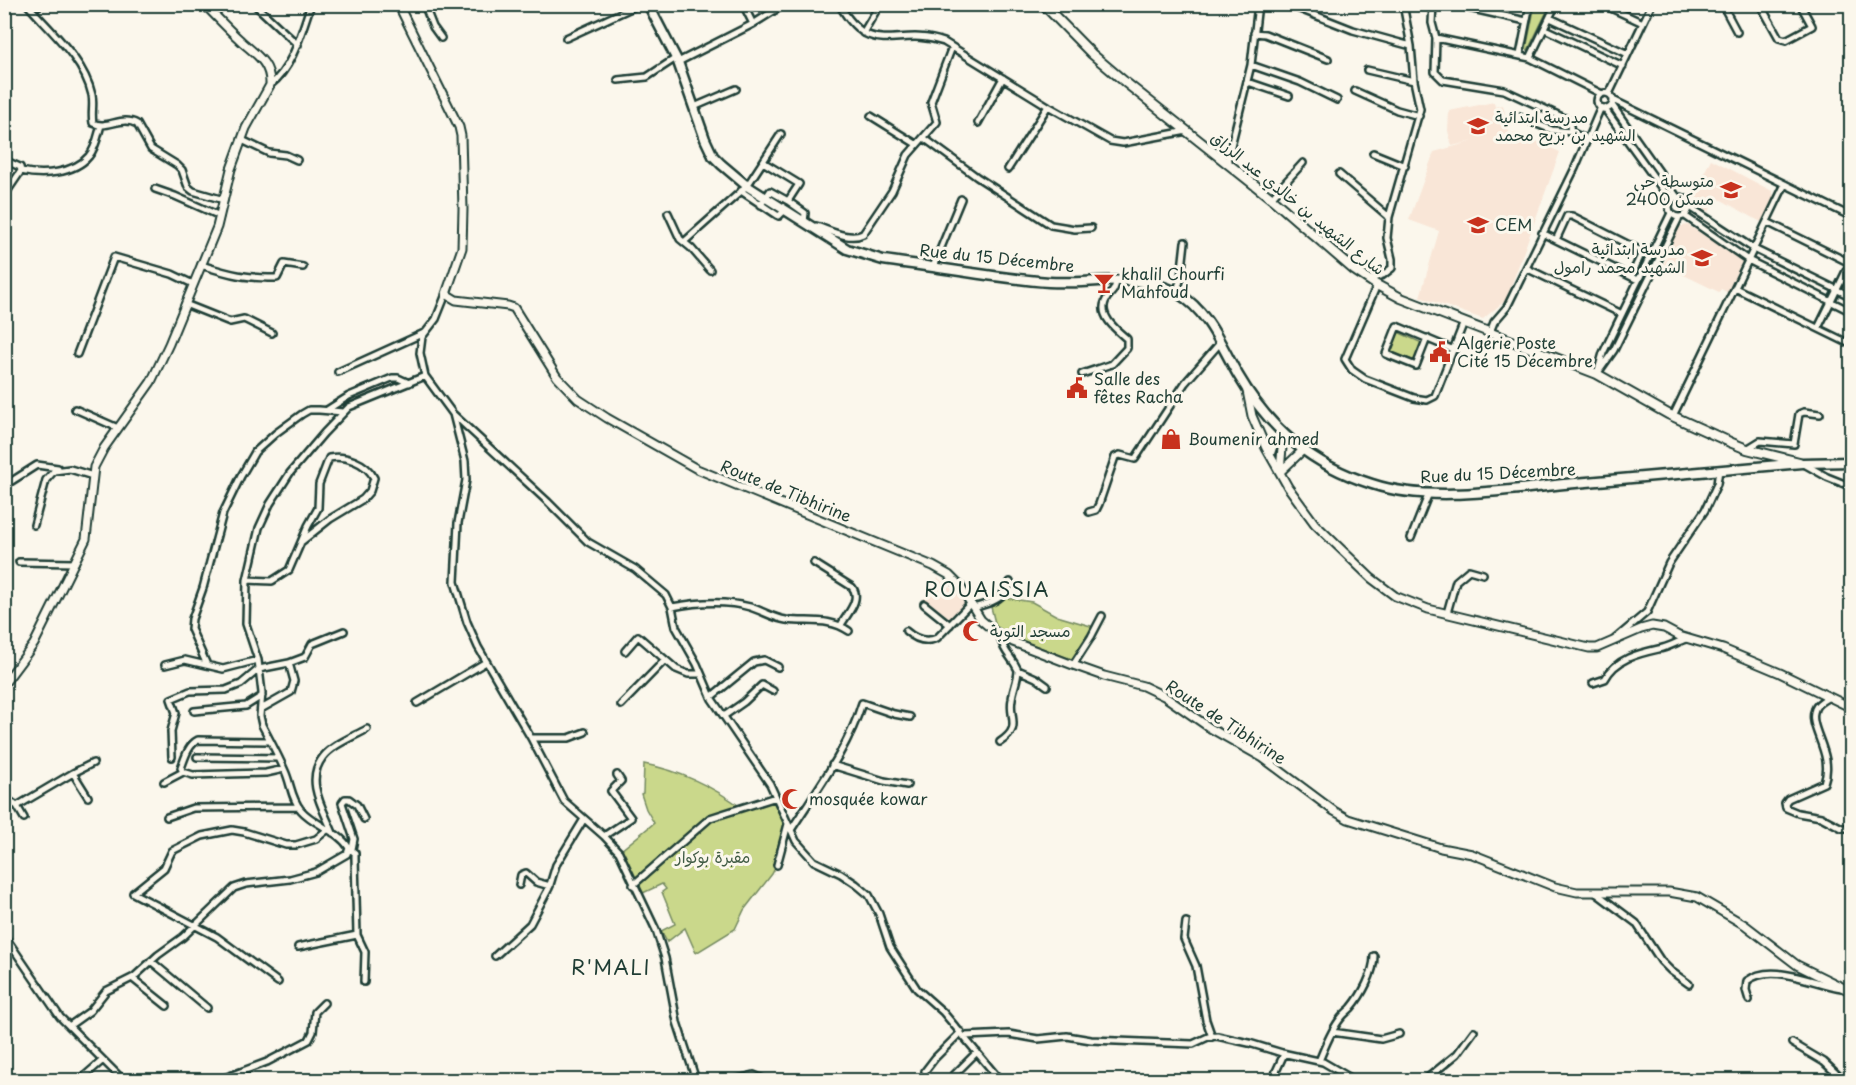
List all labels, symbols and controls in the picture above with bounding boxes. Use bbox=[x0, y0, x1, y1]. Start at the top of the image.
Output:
place label: مدرسة ابتدائية الشهيد بن بريح محمد bbox=[1495, 104, 1636, 146]
school or university icon: مدرسة ابتدائية الشهيد بن بريح محمد bbox=[1466, 114, 1490, 138]
street label: شارع الشهيد بن خالدي عبد الرزاق bbox=[1206, 124, 1391, 281]
place label: متوسطة حي 2400 مسكن bbox=[1626, 168, 1714, 210]
school or university icon: متوسطة حي 2400 مسكن bbox=[1719, 178, 1743, 202]
place label: CEM bbox=[1495, 212, 1532, 236]
school or university icon: CEM bbox=[1466, 213, 1490, 237]
place label: مدرسة ابتدائية الشهيد محمد رامول bbox=[1554, 236, 1685, 278]
street label: Rue du 15 Décembre bbox=[918, 237, 1076, 277]
school or university icon: مدرسة ابتدائية الشهيد محمد رامول bbox=[1690, 246, 1714, 270]
place label: khalil Chourfi Mahfoud bbox=[1121, 261, 1225, 303]
bar icon: khalil Chourfi Mahfoud bbox=[1092, 271, 1116, 295]
place label: Algérie Poste Cité 15 Décembre bbox=[1457, 330, 1593, 372]
public building icon: Algérie Poste Cité 15 Décembre bbox=[1428, 340, 1452, 364]
place label: Salle des fêtes Racha bbox=[1094, 366, 1183, 408]
public building icon: Salle des fêtes Racha bbox=[1065, 376, 1089, 400]
place label: Boumenir ahmed bbox=[1188, 426, 1319, 450]
shop icon: Boumenir ahmed bbox=[1159, 427, 1183, 451]
street label: Route de Tibhirine bbox=[717, 453, 856, 527]
street label: Rue du 15 Décembre bbox=[1420, 456, 1577, 488]
district label: ROUAISSIA bbox=[924, 574, 1050, 604]
place label: مسجد التوبة bbox=[990, 618, 1071, 642]
mosque icon: مسجد التوبة bbox=[961, 619, 985, 643]
street label: Route de Tibhirine bbox=[1161, 673, 1292, 769]
place label: mosquée kowar bbox=[809, 786, 928, 810]
mosque icon: mosquée kowar bbox=[780, 787, 804, 811]
park label: مقبرة بوكوار bbox=[674, 844, 750, 868]
district label: R'MALI bbox=[571, 952, 651, 982]

